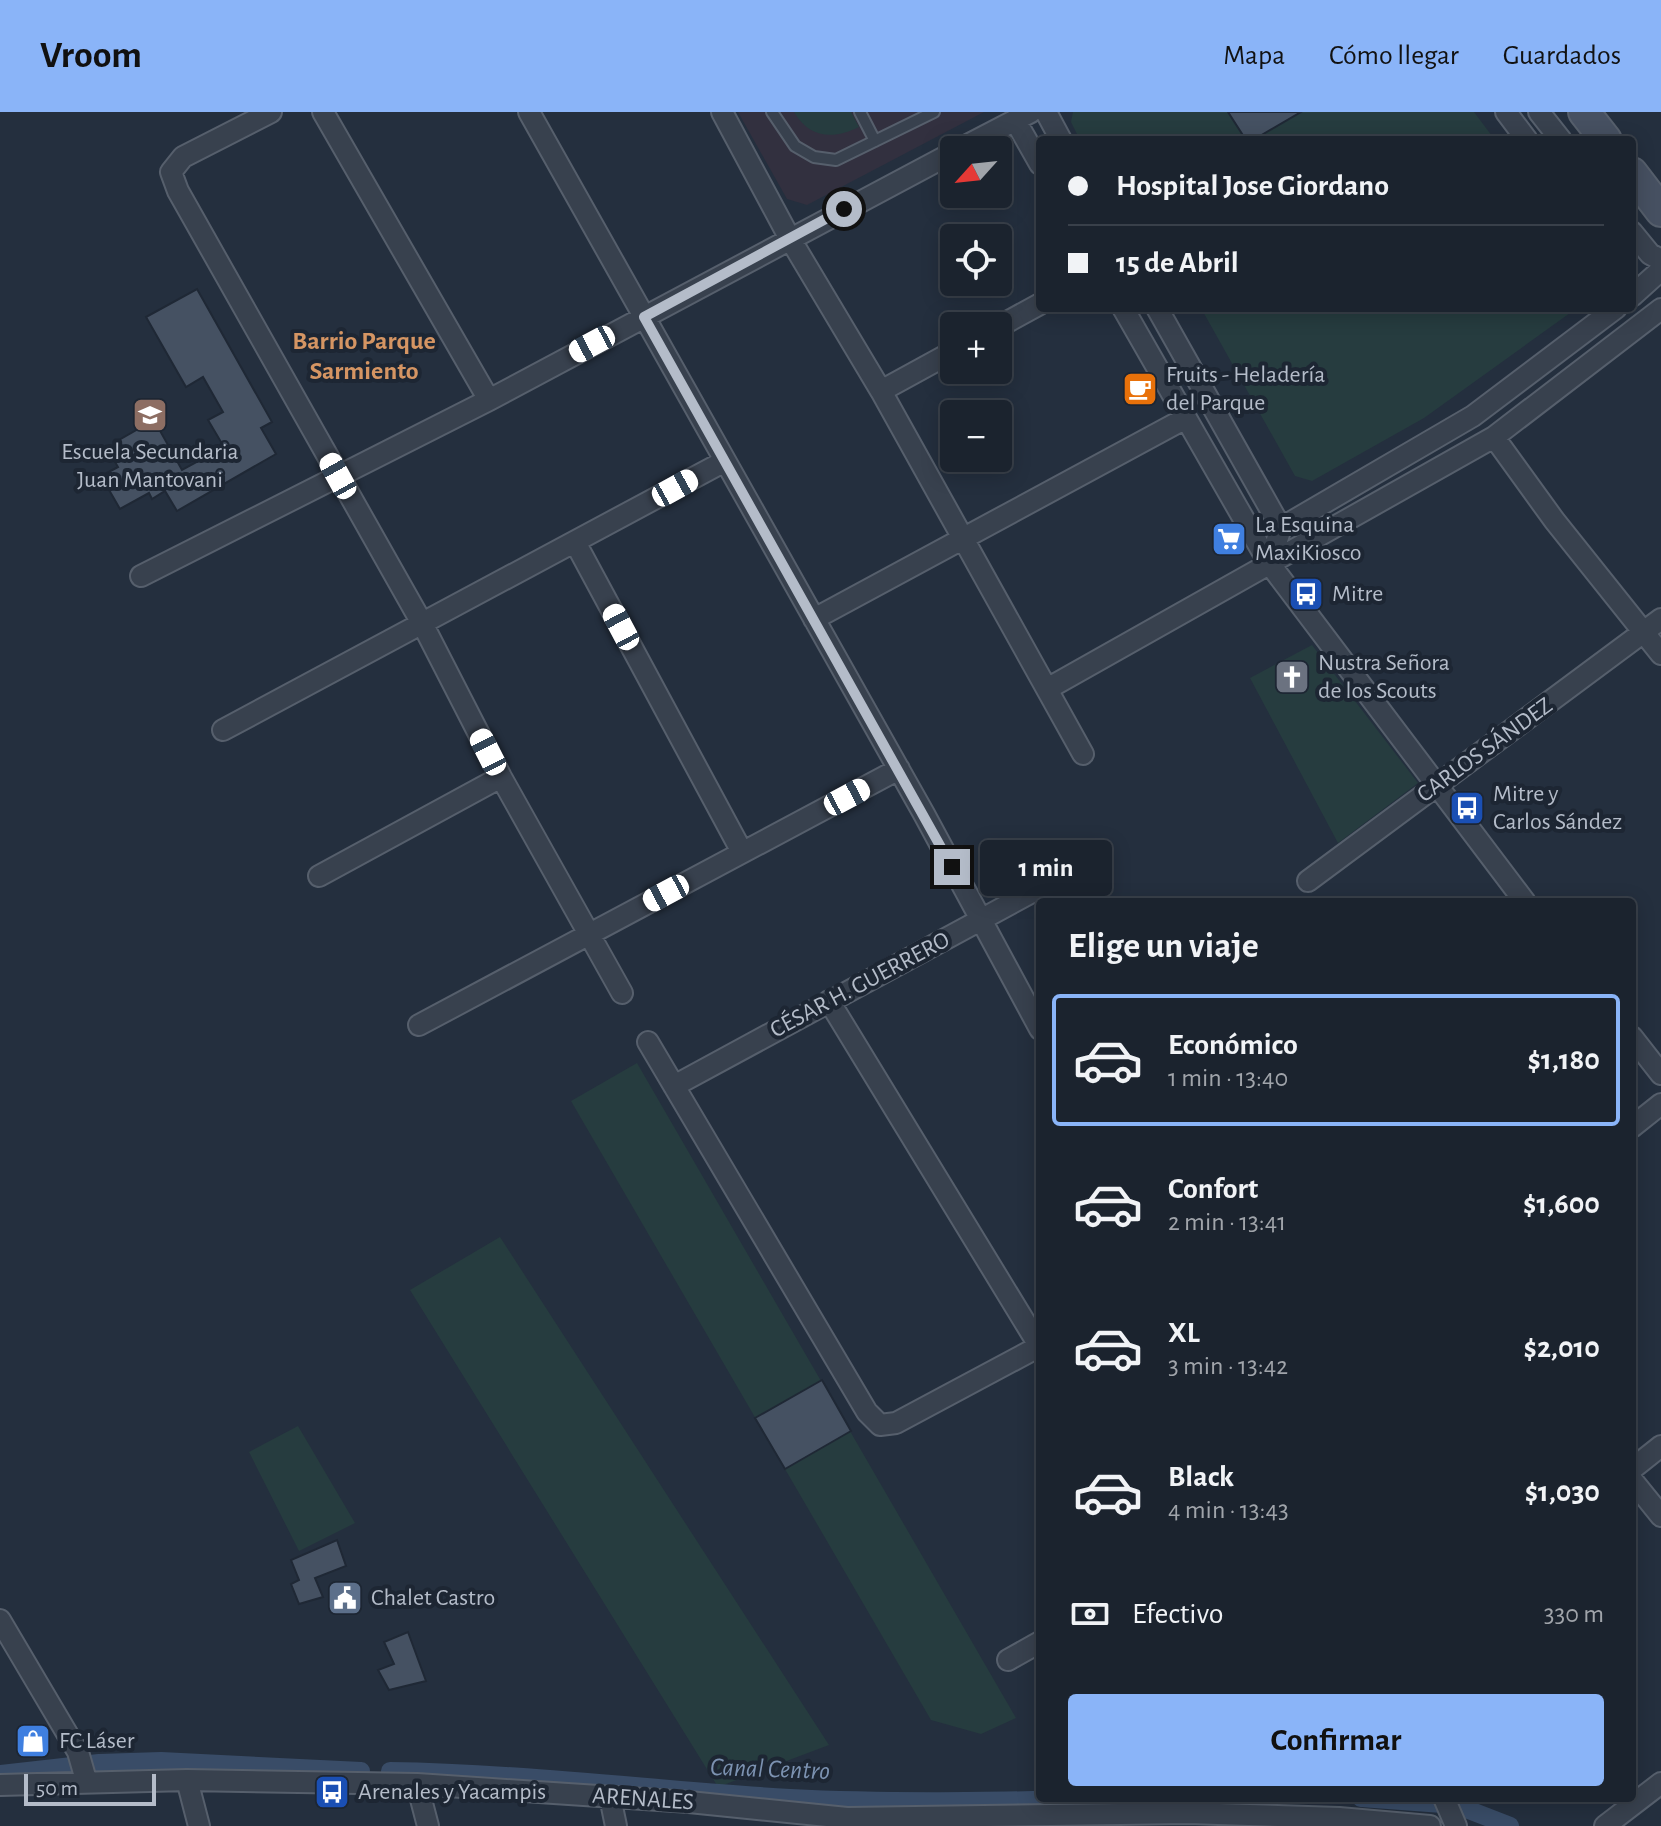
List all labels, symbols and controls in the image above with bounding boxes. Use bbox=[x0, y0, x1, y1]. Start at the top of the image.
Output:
text: Vroom bbox=[40, 37, 142, 75]
text: Mapa bbox=[1223, 42, 1285, 70]
text: Cómo llegar bbox=[1329, 42, 1459, 70]
text: Guardados bbox=[1503, 42, 1621, 70]
north arrow bbox=[940, 136, 1012, 208]
map controls bbox=[940, 136, 1012, 472]
text: Hospital Jose Giordano bbox=[1116, 171, 1389, 201]
route start bbox=[826, 191, 862, 227]
button: locate bbox=[940, 224, 1012, 296]
text: 15 de Abril bbox=[1116, 248, 1239, 278]
button: + bbox=[940, 312, 1012, 384]
car bbox=[565, 322, 619, 366]
district label: Barrio Parque Sarmiento bbox=[292, 328, 436, 384]
place label: Fruits - Heladería del Parque bbox=[1166, 363, 1325, 415]
cafe icon: Fruits - Heladería del Parque bbox=[1121, 370, 1159, 408]
school or university icon: Escuela Secundaria Juan Mantovani bbox=[131, 396, 169, 434]
button: − bbox=[940, 400, 1012, 472]
place label: Escuela Secundaria Juan Mantovani bbox=[61, 440, 239, 492]
car bbox=[316, 449, 360, 503]
car bbox=[648, 466, 702, 510]
place label: La Esquina MaxiKiosco bbox=[1255, 513, 1362, 565]
supermarket icon: La Esquina MaxiKiosco bbox=[1210, 520, 1248, 558]
bus stop icon: Mitre bbox=[1287, 575, 1325, 613]
place label: Mitre bbox=[1332, 582, 1383, 606]
car bbox=[599, 600, 643, 654]
place label: Nustra Señora de los Scouts bbox=[1318, 651, 1450, 703]
church icon: Nustra Señora de los Scouts bbox=[1273, 658, 1311, 696]
street label: CARLOS SÁNDEZ bbox=[1412, 691, 1557, 807]
car bbox=[466, 725, 510, 779]
car bbox=[820, 775, 874, 819]
place label: Mitre y Carlos Sández bbox=[1493, 782, 1622, 834]
bus stop icon: Mitre y Carlos Sández bbox=[1448, 789, 1486, 827]
callout: 1 min bbox=[980, 839, 1112, 895]
route end bbox=[934, 849, 970, 885]
text: 1 min bbox=[1019, 855, 1073, 881]
car bbox=[639, 871, 693, 915]
street label: CÉSAR H. GUERRERO bbox=[765, 926, 954, 1042]
text: Elige un viaje bbox=[1068, 928, 1259, 964]
icon: car bbox=[1072, 1024, 1144, 1096]
text: Económico bbox=[1168, 1030, 1298, 1060]
text: $1,180 bbox=[1528, 1045, 1600, 1075]
text: 1 min · 13:40 bbox=[1168, 1065, 1288, 1091]
icon: car bbox=[1072, 1168, 1144, 1240]
text: Confort bbox=[1168, 1174, 1258, 1204]
text: $1,600 bbox=[1523, 1189, 1600, 1219]
text: 2 min · 13:41 bbox=[1168, 1209, 1286, 1235]
icon: car bbox=[1072, 1312, 1144, 1384]
text: XL bbox=[1168, 1318, 1200, 1348]
text: $2,010 bbox=[1523, 1333, 1600, 1363]
text: 3 min · 13:42 bbox=[1168, 1353, 1288, 1379]
icon: car bbox=[1072, 1456, 1144, 1528]
text: Black bbox=[1168, 1462, 1234, 1492]
text: $1,030 bbox=[1525, 1477, 1600, 1507]
text: 4 min · 13:43 bbox=[1168, 1497, 1289, 1523]
public building icon: Chalet Castro bbox=[326, 1579, 364, 1617]
place label: Chalet Castro bbox=[371, 1586, 495, 1610]
icon: cash bbox=[1068, 1592, 1112, 1636]
text: Efectivo bbox=[1132, 1599, 1224, 1629]
text: 330 m bbox=[1544, 1601, 1604, 1627]
button: Confirmar bbox=[1068, 1694, 1604, 1786]
shop icon: FC Láser bbox=[14, 1722, 52, 1760]
place label: FC Láser bbox=[59, 1729, 135, 1753]
water label: Canal Centro bbox=[710, 1754, 830, 1784]
scale bar bbox=[24, 1770, 156, 1806]
bus stop icon: Arenales y Yacampis bbox=[313, 1773, 351, 1811]
text: 50 m bbox=[36, 1777, 78, 1799]
place label: Arenales y Yacampis bbox=[358, 1780, 546, 1804]
street label: ARENALES bbox=[591, 1783, 695, 1815]

